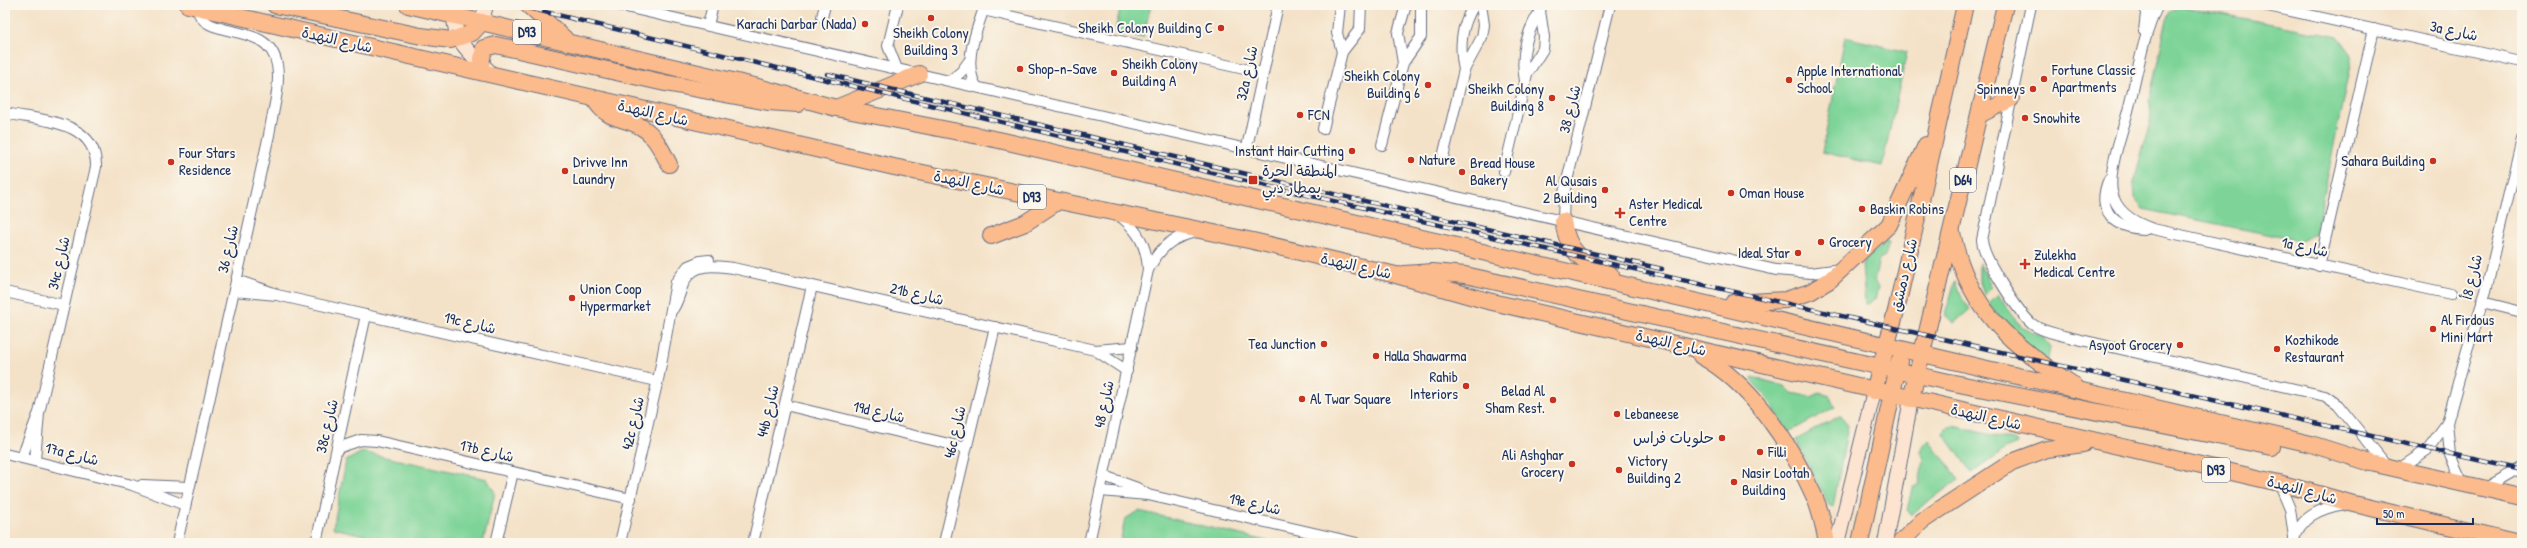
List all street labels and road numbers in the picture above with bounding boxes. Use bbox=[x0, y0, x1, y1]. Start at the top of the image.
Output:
street label: 3a شارع bbox=[2428, 15, 2480, 46]
road number: D93 bbox=[513, 20, 541, 44]
street label: شارع النهدة bbox=[300, 21, 375, 58]
street label: 32a شارع bbox=[1230, 44, 1263, 102]
street label: شارع 38 bbox=[1553, 82, 1586, 135]
street label: شارع النهدة bbox=[616, 94, 691, 131]
street label: شارع النهدة bbox=[932, 165, 1007, 200]
road number: D64 bbox=[1950, 168, 1976, 192]
road number: D93 bbox=[1018, 185, 1046, 209]
street label: شارع 36 bbox=[212, 223, 243, 275]
street label: 1a شارع bbox=[2280, 231, 2330, 262]
street label: 34c شارع bbox=[42, 234, 75, 292]
street label: شارع دمشق bbox=[1885, 236, 1922, 314]
street label: شارع النهدة bbox=[1319, 247, 1394, 284]
street label: شارع 8أ bbox=[2456, 252, 2487, 302]
street label: 21b شارع bbox=[888, 277, 946, 310]
street label: 19c شارع bbox=[442, 306, 498, 339]
street label: شارع النهدة bbox=[1634, 324, 1709, 361]
street label: شارع 48 bbox=[1088, 378, 1119, 430]
street label: 44b شارع bbox=[751, 383, 784, 439]
street label: 42c شارع bbox=[616, 394, 649, 452]
street label: 19d شارع bbox=[851, 395, 907, 428]
street label: 38c شارع bbox=[310, 397, 343, 455]
street label: شارع النهدة bbox=[1949, 398, 2024, 435]
street label: 46c شارع bbox=[938, 404, 971, 460]
street label: 17b شارع bbox=[458, 434, 516, 467]
street label: 17a شارع bbox=[43, 437, 101, 470]
road number: D93 bbox=[2202, 458, 2230, 482]
street label: شارع النهدة bbox=[2265, 470, 2340, 509]
street label: 19e شارع bbox=[1227, 487, 1283, 520]

